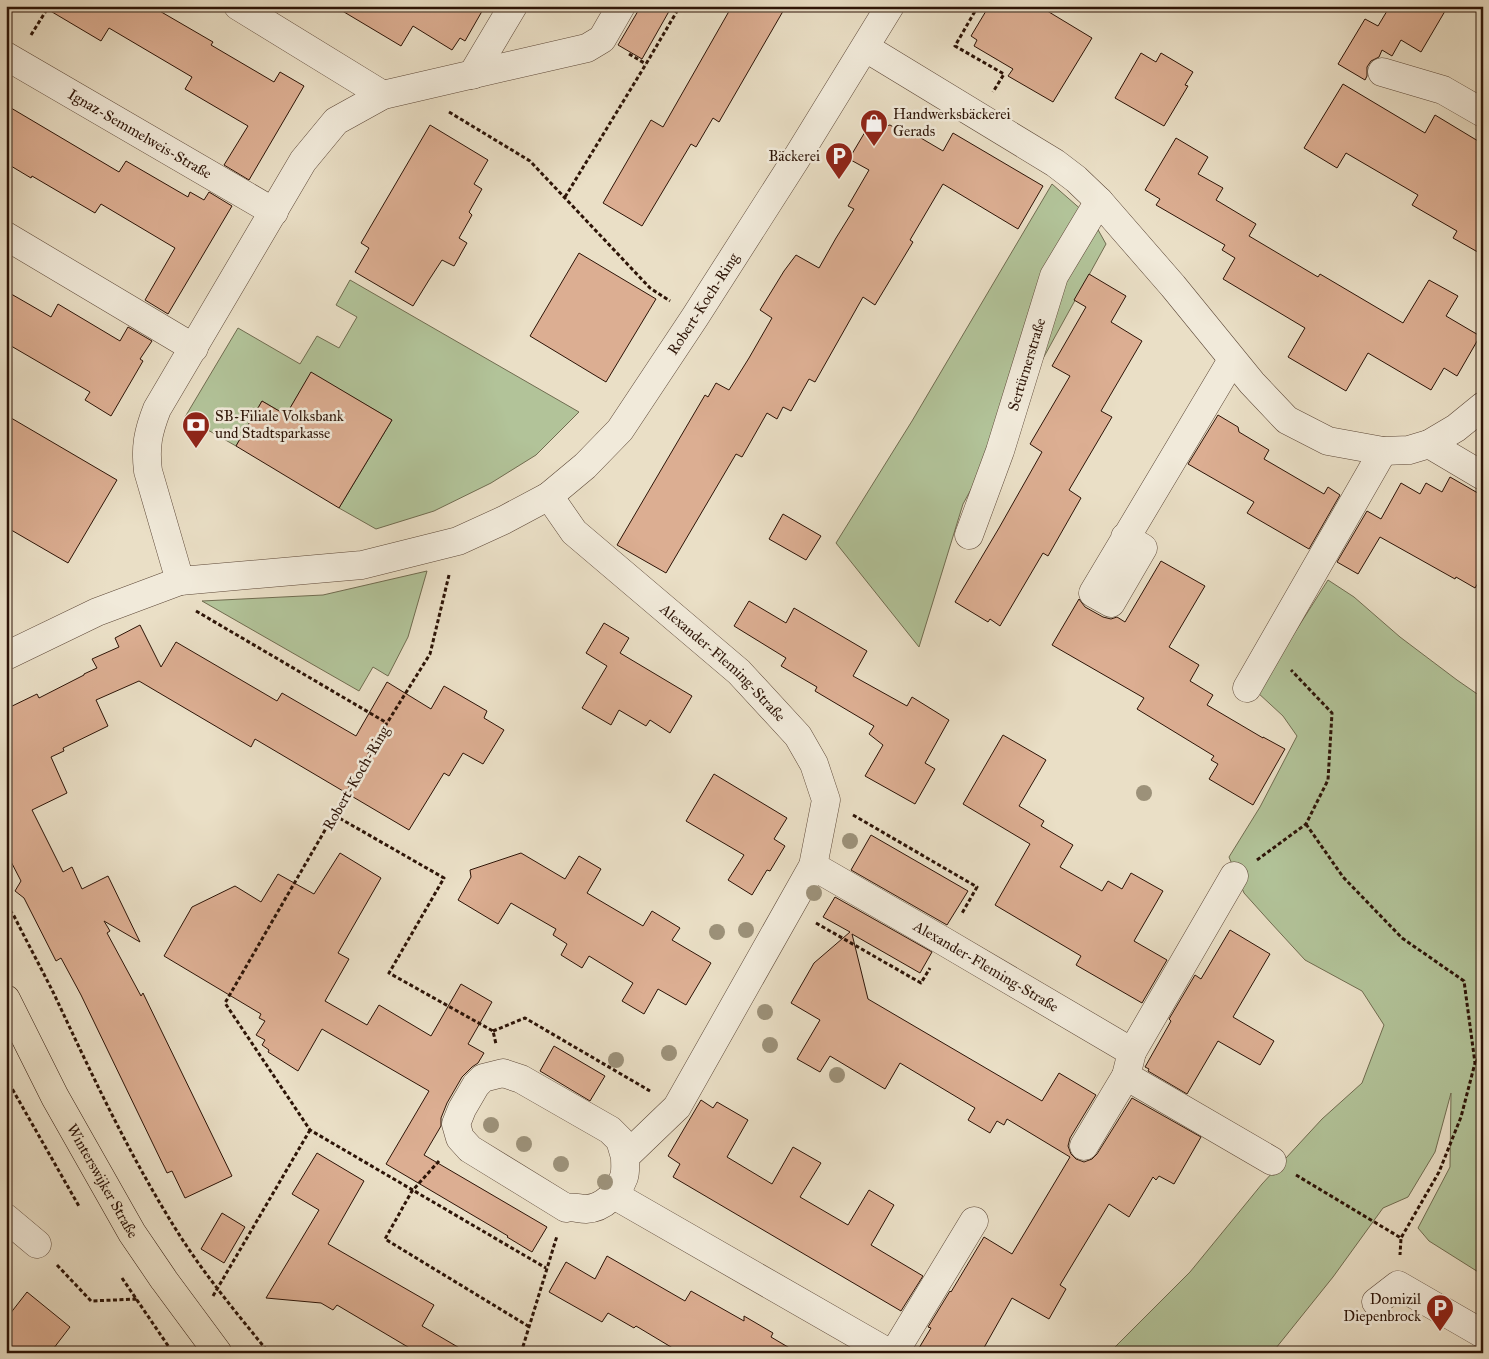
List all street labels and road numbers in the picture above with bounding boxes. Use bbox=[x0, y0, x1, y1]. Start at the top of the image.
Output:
street label: Ignaz-Semmelweis-Straße bbox=[65, 85, 215, 183]
street label: Robert-Koch-Ring bbox=[664, 249, 743, 358]
street label: Sertürnerstraße bbox=[1004, 316, 1049, 413]
street label: Alexander-Fleming-Straße bbox=[656, 599, 789, 725]
street label: Robert-Koch-Ring bbox=[319, 722, 394, 833]
street label: Alexander-Fleming-Straße bbox=[909, 916, 1062, 1016]
street label: Winterswijker Straße bbox=[63, 1121, 142, 1242]

